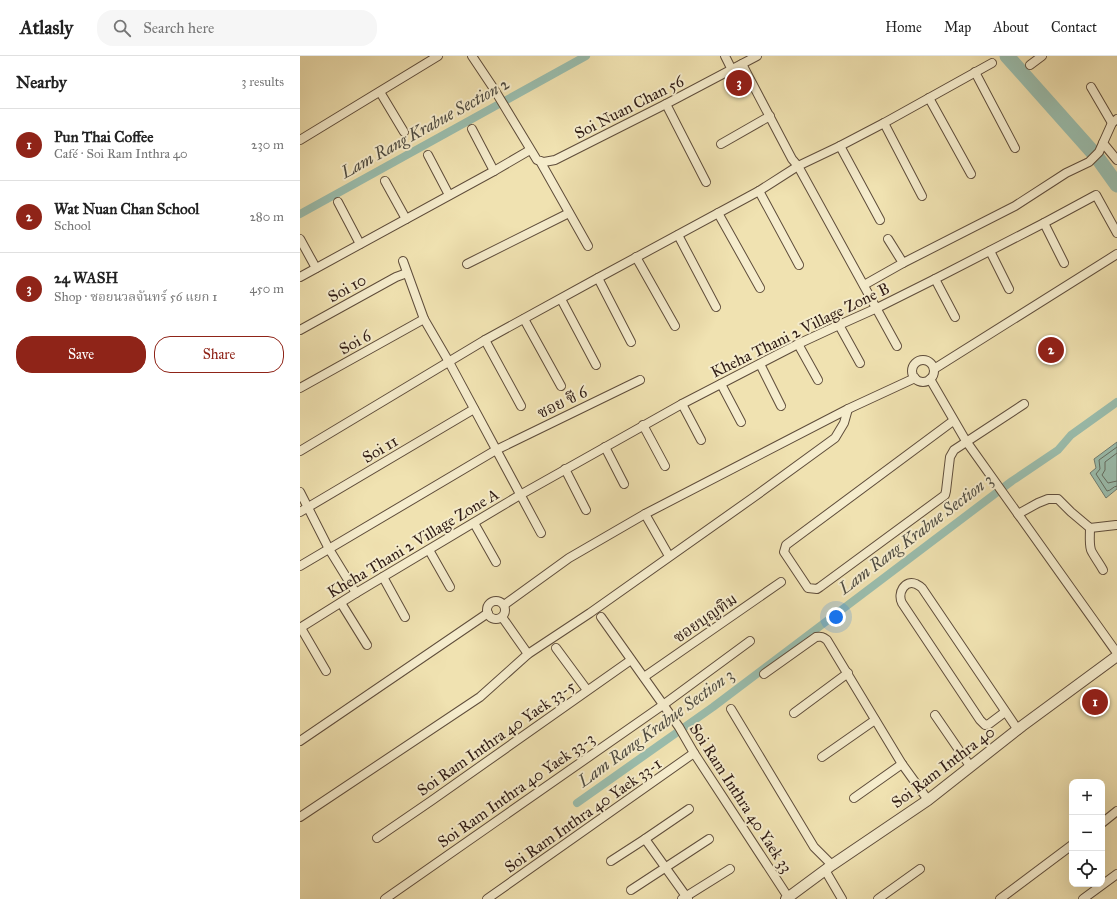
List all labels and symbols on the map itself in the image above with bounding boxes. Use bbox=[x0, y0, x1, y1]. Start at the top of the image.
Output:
pin: 3 bbox=[726, 68, 752, 98]
street label: Soi Nuan Chan 56 bbox=[571, 71, 688, 143]
water label: Lam Rang Krabue Section 2 bbox=[336, 73, 513, 184]
street label: Soi 10 bbox=[325, 270, 369, 306]
street label: Kheha Thani 2 Village Zone B bbox=[708, 278, 893, 382]
street label: Soi 6 bbox=[336, 325, 375, 358]
pin: 2 bbox=[1038, 335, 1064, 365]
street label: ซอย ซี 6 bbox=[534, 381, 591, 422]
street label: Soi 11 bbox=[359, 431, 401, 467]
water label: Lam Rang Krabue Section 3 bbox=[834, 469, 997, 599]
street label: Kheha Thani 2 Village Zone A bbox=[324, 484, 503, 603]
street label: ซอยบุญทิม bbox=[669, 589, 742, 648]
your location bbox=[826, 607, 846, 627]
water label: Lam Rang Krabue Section 3 bbox=[573, 664, 738, 792]
street label: Soi Ram Inthra 40 Yaek 33-5 bbox=[413, 676, 579, 800]
pin: 1 bbox=[1082, 687, 1108, 717]
street label: Soi Ram Inthra 40 Yaek 33 bbox=[686, 720, 796, 876]
street label: Soi Ram Inthra 40 bbox=[888, 722, 998, 812]
street label: Soi Ram Inthra 40 Yaek 33-3 bbox=[434, 729, 598, 851]
street label: Soi Ram Inthra 40 Yaek 33-1 bbox=[501, 754, 665, 876]

